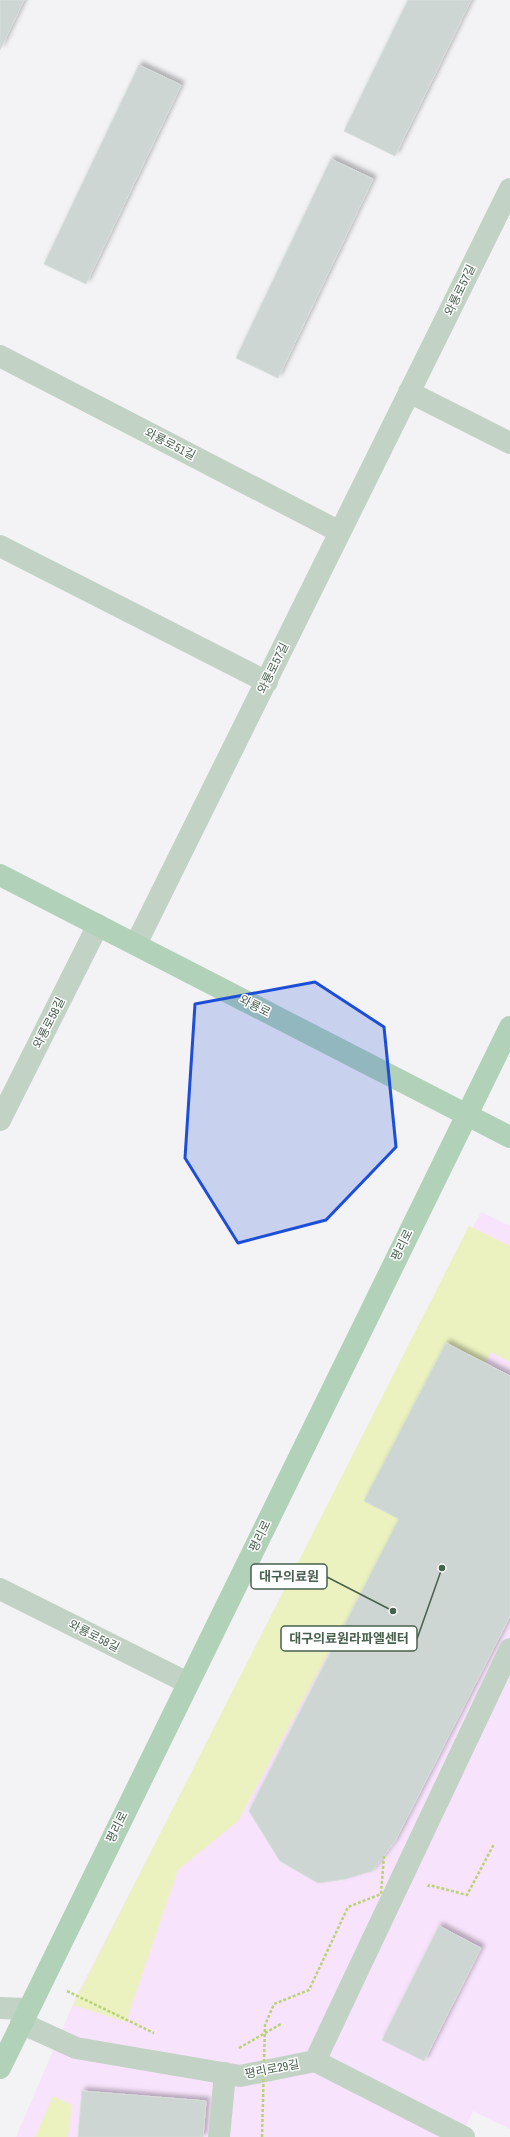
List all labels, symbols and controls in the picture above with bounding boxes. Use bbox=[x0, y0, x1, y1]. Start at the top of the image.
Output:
street label: 와룡로57길 bbox=[441, 262, 479, 318]
street label: 와룡로51길 bbox=[142, 424, 198, 464]
street label: 와룡로57길 bbox=[254, 640, 292, 696]
street label: 와룡로 bbox=[237, 991, 273, 1021]
street label: 와룡로58길 bbox=[29, 995, 69, 1051]
street label: 평리로 bbox=[388, 1227, 416, 1263]
street label: 평리로 bbox=[246, 1518, 274, 1554]
callout: 대구의료원 bbox=[251, 1564, 327, 1589]
text: 대구의료원 bbox=[259, 1568, 319, 1585]
street label: 와룡로58길 bbox=[66, 1616, 122, 1656]
callout: 대구의료원라파엘센터 bbox=[281, 1626, 417, 1651]
text: 대구의료원라파엘센터 bbox=[289, 1630, 409, 1647]
street label: 평리로 bbox=[103, 1809, 131, 1845]
street label: 평리로29길 bbox=[243, 2056, 301, 2082]

